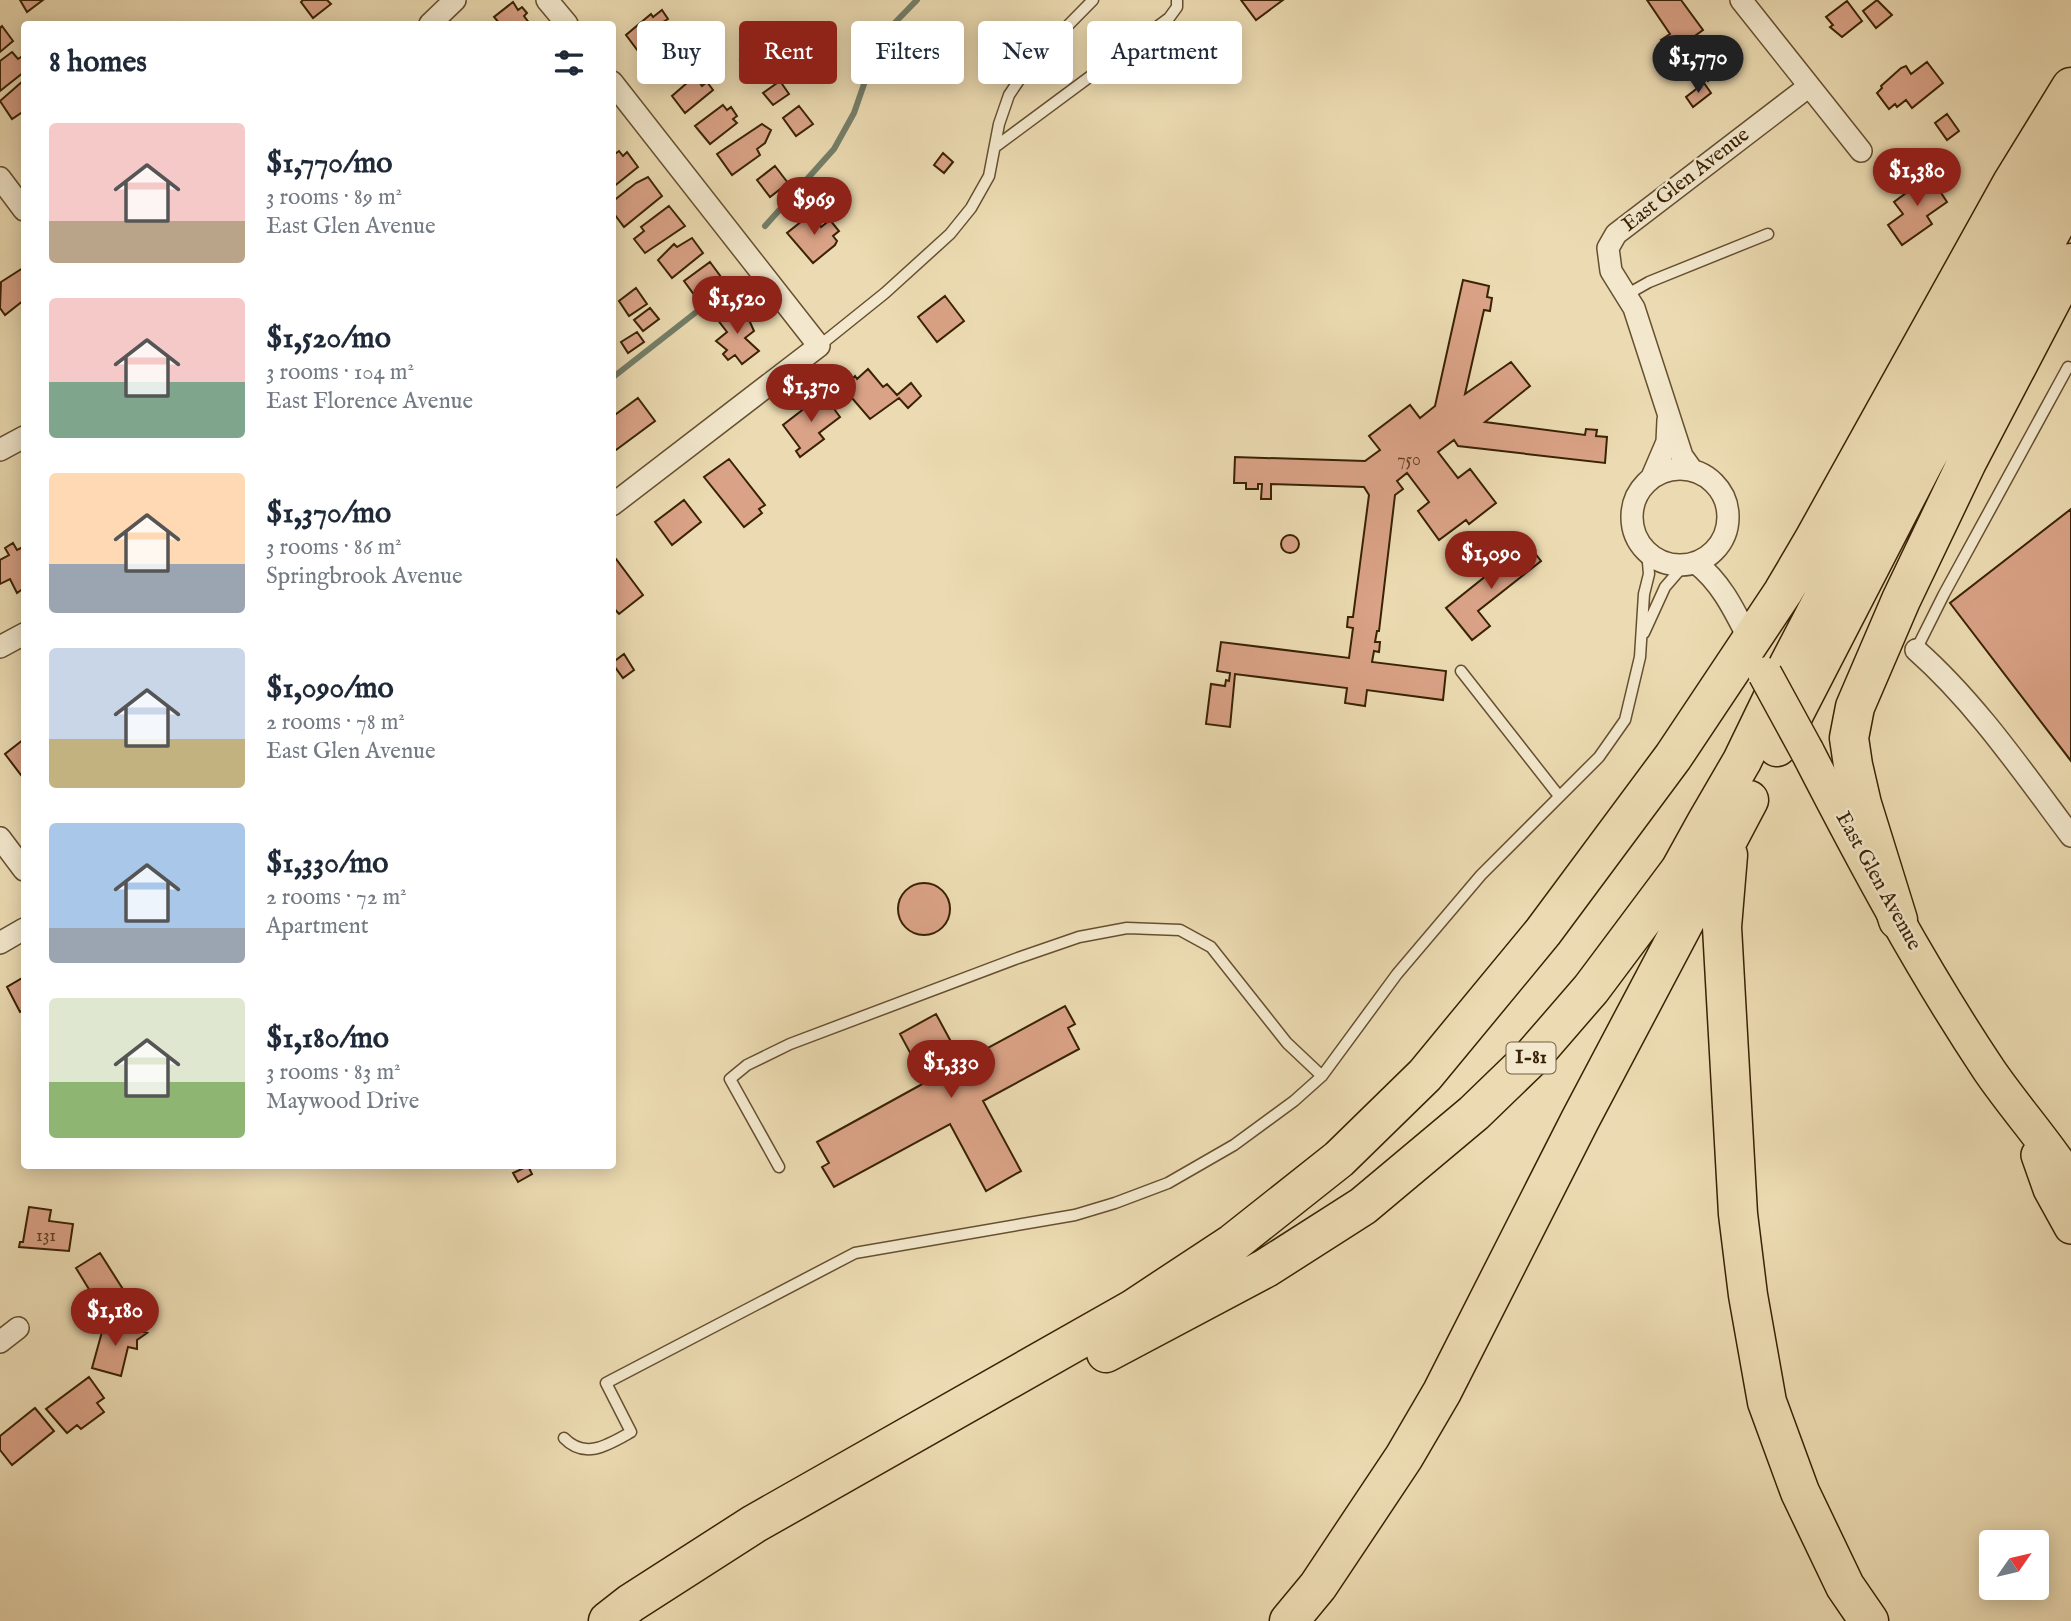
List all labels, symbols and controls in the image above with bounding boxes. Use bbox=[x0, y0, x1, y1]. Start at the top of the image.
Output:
chip: Buy bbox=[637, 21, 725, 84]
chip: Rent bbox=[739, 21, 837, 84]
chip: Filters bbox=[851, 21, 964, 84]
chip: New bbox=[978, 21, 1073, 84]
chip: Apartment bbox=[1087, 21, 1242, 84]
pin: $1,770 bbox=[1641, 36, 1755, 95]
text: $1,770 bbox=[1668, 43, 1728, 72]
text: 8 homes bbox=[49, 44, 147, 82]
icon: filters bbox=[550, 44, 588, 82]
street label: East Glen Avenue bbox=[1617, 122, 1756, 238]
text: $1,770/mo bbox=[266, 145, 392, 183]
pin: $1,380 bbox=[1860, 148, 1974, 208]
icon: home bbox=[105, 151, 189, 235]
text: $1,380 bbox=[1889, 156, 1945, 185]
pin: $969 bbox=[773, 177, 855, 237]
text: 3 rooms · 89 m² bbox=[266, 183, 402, 212]
text: $969 bbox=[793, 185, 835, 214]
text: East Glen Avenue bbox=[266, 212, 435, 241]
pin: $1,520 bbox=[680, 276, 794, 336]
text: $1,520 bbox=[708, 284, 766, 313]
text: $1,520/mo bbox=[266, 320, 391, 358]
icon: home bbox=[105, 326, 189, 410]
text: 3 rooms · 104 m² bbox=[266, 358, 414, 387]
pin: $1,370 bbox=[754, 364, 868, 424]
text: $1,370 bbox=[782, 372, 840, 401]
text: East Florence Avenue bbox=[266, 387, 473, 416]
house number: 750 bbox=[1397, 449, 1421, 472]
text: $1,370/mo bbox=[266, 495, 391, 533]
icon: home bbox=[105, 501, 189, 585]
pin: $1,090 bbox=[1434, 532, 1548, 591]
text: 3 rooms · 86 m² bbox=[266, 533, 402, 562]
text: $1,090 bbox=[1461, 539, 1521, 568]
text: Springbrook Avenue bbox=[266, 562, 462, 591]
text: $1,090/mo bbox=[266, 670, 394, 708]
icon: home bbox=[105, 676, 189, 760]
text: 2 rooms · 78 m² bbox=[266, 708, 405, 737]
text: East Glen Avenue bbox=[266, 737, 435, 766]
street label: East Glen Avenue bbox=[1829, 807, 1927, 956]
text: $1,330/mo bbox=[266, 845, 388, 883]
icon: home bbox=[105, 851, 189, 935]
text: 2 rooms · 72 m² bbox=[266, 883, 407, 912]
text: Apartment bbox=[266, 912, 369, 941]
text: $1,180/mo bbox=[266, 1020, 389, 1058]
icon: home bbox=[105, 1026, 189, 1110]
pin: $1,330 bbox=[894, 1040, 1008, 1100]
road number: I-81 bbox=[1506, 1042, 1556, 1074]
text: $1,330 bbox=[923, 1048, 979, 1077]
text: 3 rooms · 83 m² bbox=[266, 1058, 401, 1087]
text: Maywood Drive bbox=[266, 1087, 419, 1116]
house number: 131 bbox=[36, 1225, 56, 1248]
pin: $1,180 bbox=[58, 1288, 172, 1348]
text: $1,180 bbox=[87, 1296, 143, 1325]
north arrow bbox=[1979, 1530, 2049, 1600]
map controls bbox=[1979, 1530, 2049, 1600]

